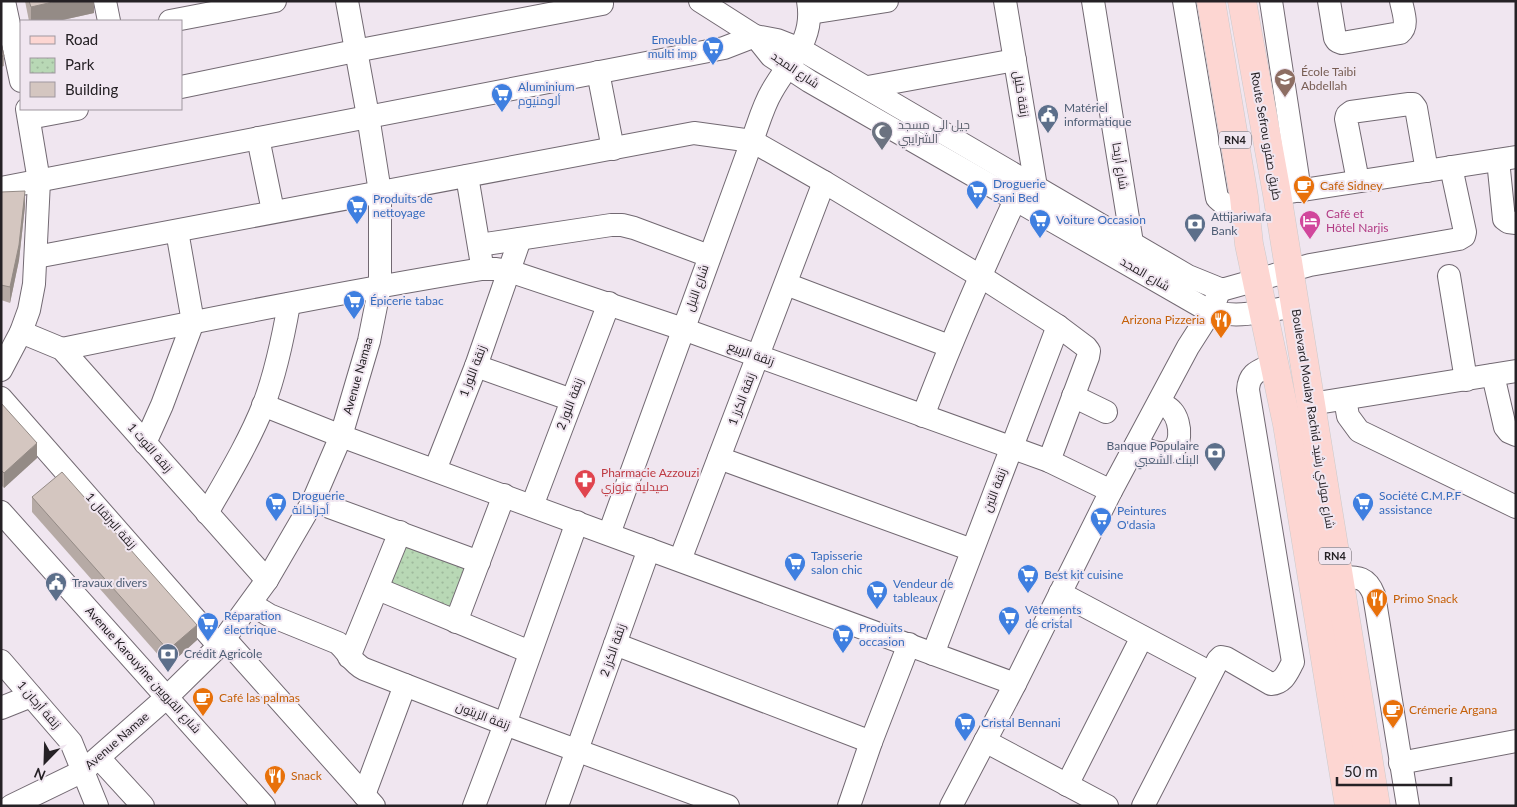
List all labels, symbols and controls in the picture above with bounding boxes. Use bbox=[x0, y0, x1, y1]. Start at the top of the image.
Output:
legend bbox=[20, 20, 182, 110]
text: Road bbox=[65, 30, 98, 48]
place label: Emeuble multi imp bbox=[648, 32, 697, 61]
supermarket icon: Emeuble multi imp bbox=[701, 35, 725, 66]
street label: شارع المجد bbox=[768, 48, 822, 92]
text: Park bbox=[65, 55, 95, 73]
place label: École Taibi Abdellah bbox=[1301, 64, 1356, 93]
school or university icon: École Taibi Abdellah bbox=[1273, 67, 1297, 98]
street label: زنقة خليل bbox=[1010, 70, 1033, 118]
street label: Route Sefrou طريق صفرو bbox=[1248, 71, 1285, 201]
place label: Aluminium ألومنيوم bbox=[518, 79, 575, 109]
text: Building bbox=[65, 80, 118, 98]
supermarket icon: Aluminium ألومنيوم bbox=[490, 82, 514, 113]
place label: Matériel informatique bbox=[1064, 100, 1132, 129]
public building icon: Matériel informatique bbox=[1036, 103, 1060, 134]
place label: جيل الي مسجد الشرايبي bbox=[898, 117, 970, 149]
mosque icon: جيل الي مسجد الشرايبي bbox=[870, 120, 894, 151]
road number: RN4 bbox=[1219, 132, 1251, 148]
street label: شارع أريحا bbox=[1108, 141, 1132, 191]
cafe icon: Café Sidney bbox=[1292, 174, 1316, 205]
place label: Droguerie Sani Bed bbox=[993, 176, 1046, 205]
place label: Café Sidney bbox=[1320, 178, 1383, 193]
supermarket icon: Droguerie Sani Bed bbox=[965, 179, 989, 210]
place label: Produits de nettoyage bbox=[373, 191, 433, 220]
supermarket icon: Produits de nettoyage bbox=[345, 194, 369, 225]
place label: Café et Hôtel Narjis bbox=[1326, 206, 1388, 235]
supermarket icon: Voiture Occasion bbox=[1028, 208, 1052, 239]
place label: Attijariwafa Bank bbox=[1211, 209, 1271, 238]
hotel icon: Café et Hôtel Narjis bbox=[1298, 209, 1322, 240]
place label: Voiture Occasion bbox=[1056, 212, 1146, 227]
bank icon: Attijariwafa Bank bbox=[1183, 212, 1207, 243]
street label: شارع المجد bbox=[1117, 253, 1173, 295]
street label: شارع النبل bbox=[682, 262, 712, 313]
supermarket icon: Épicerie tabac bbox=[342, 289, 366, 320]
place label: Épicerie tabac bbox=[370, 293, 444, 308]
restaurant icon: Arizona Pizzeria bbox=[1209, 308, 1233, 339]
street label: Boulevard Moulay Rachid شارع مولاي رشيد bbox=[1286, 308, 1338, 530]
place label: Arizona Pizzeria bbox=[1121, 312, 1205, 327]
street label: Avenue Namaa bbox=[339, 336, 376, 416]
street label: زنقة الربيع bbox=[725, 338, 777, 370]
street label: زنقة اللوز 1 bbox=[456, 343, 489, 399]
street label: زنقة الكرز 1 bbox=[725, 370, 758, 427]
street label: زنقة اللوز 2 bbox=[553, 376, 586, 432]
street label: زنقة التوت 1 bbox=[125, 420, 176, 475]
place label: Banque Populaire البنك الشعبي bbox=[1107, 438, 1199, 470]
bank icon: Banque Populaire البنك الشعبي bbox=[1203, 441, 1227, 472]
place label: Pharmacie Azzouzi صيدلية عزوزي bbox=[601, 465, 699, 497]
street label: زنقة التين bbox=[979, 466, 1010, 514]
pharmacy icon: Pharmacie Azzouzi صيدلية عزوزي bbox=[573, 468, 597, 499]
place label: Droguerie أجزاخانة bbox=[292, 488, 345, 517]
place label: Société C.M.P.F assistance bbox=[1379, 488, 1462, 517]
street label: زنقة البرتقال 1 bbox=[83, 489, 140, 552]
supermarket icon: Droguerie أجزاخانة bbox=[264, 491, 288, 522]
supermarket icon: Société C.M.P.F assistance bbox=[1351, 491, 1375, 522]
place label: Peintures O'dasia bbox=[1117, 503, 1166, 532]
supermarket icon: Peintures O'dasia bbox=[1089, 506, 1113, 537]
place label: Tapisserie salon chic bbox=[811, 548, 863, 577]
road number: RN4 bbox=[1319, 548, 1351, 564]
supermarket icon: Tapisserie salon chic bbox=[783, 551, 807, 582]
supermarket icon: Best kit cuisine bbox=[1016, 563, 1040, 594]
place label: Best kit cuisine bbox=[1044, 567, 1123, 582]
public building icon: Travaux divers bbox=[44, 571, 68, 602]
place label: Travaux divers bbox=[72, 575, 147, 590]
place label: Vendeur de tableaux bbox=[893, 576, 953, 605]
supermarket icon: Vendeur de tableaux bbox=[865, 579, 889, 610]
restaurant icon: Primo Snack bbox=[1365, 587, 1389, 618]
place label: Primo Snack bbox=[1393, 591, 1459, 606]
place label: Vêtements de cristal bbox=[1025, 602, 1081, 631]
street label: Avenue Karouyine شارع القرويين bbox=[82, 603, 204, 737]
supermarket icon: Vêtements de cristal bbox=[997, 605, 1021, 636]
place label: Réparation électrique bbox=[224, 608, 281, 637]
supermarket icon: Réparation électrique bbox=[196, 611, 220, 642]
place label: Produits occasion bbox=[859, 620, 905, 649]
street label: زنقة الكرز 2 bbox=[596, 621, 629, 678]
supermarket icon: Produits occasion bbox=[831, 623, 855, 654]
bank icon: Crédit Agricole bbox=[156, 642, 180, 673]
place label: Crédit Agricole bbox=[184, 646, 262, 661]
street label: زنقة أرجان 1 bbox=[14, 678, 64, 732]
cafe icon: Café las palmas bbox=[191, 686, 215, 717]
place label: Café las palmas bbox=[219, 690, 300, 705]
street label: زنقة الزيتون bbox=[454, 698, 512, 733]
cafe icon: Crémerie Argana bbox=[1381, 698, 1405, 729]
place label: Crémerie Argana bbox=[1409, 702, 1497, 717]
street label: Avenue Namae bbox=[82, 709, 152, 772]
supermarket icon: Cristal Bennani bbox=[953, 711, 977, 742]
place label: Cristal Bennani bbox=[981, 715, 1061, 730]
north arrow bbox=[20, 737, 70, 787]
scale bar bbox=[1337, 754, 1451, 786]
text: 50 m bbox=[1344, 762, 1378, 780]
text: N bbox=[31, 764, 48, 784]
restaurant icon: Snack bbox=[263, 764, 287, 795]
place label: Snack bbox=[291, 768, 323, 783]

